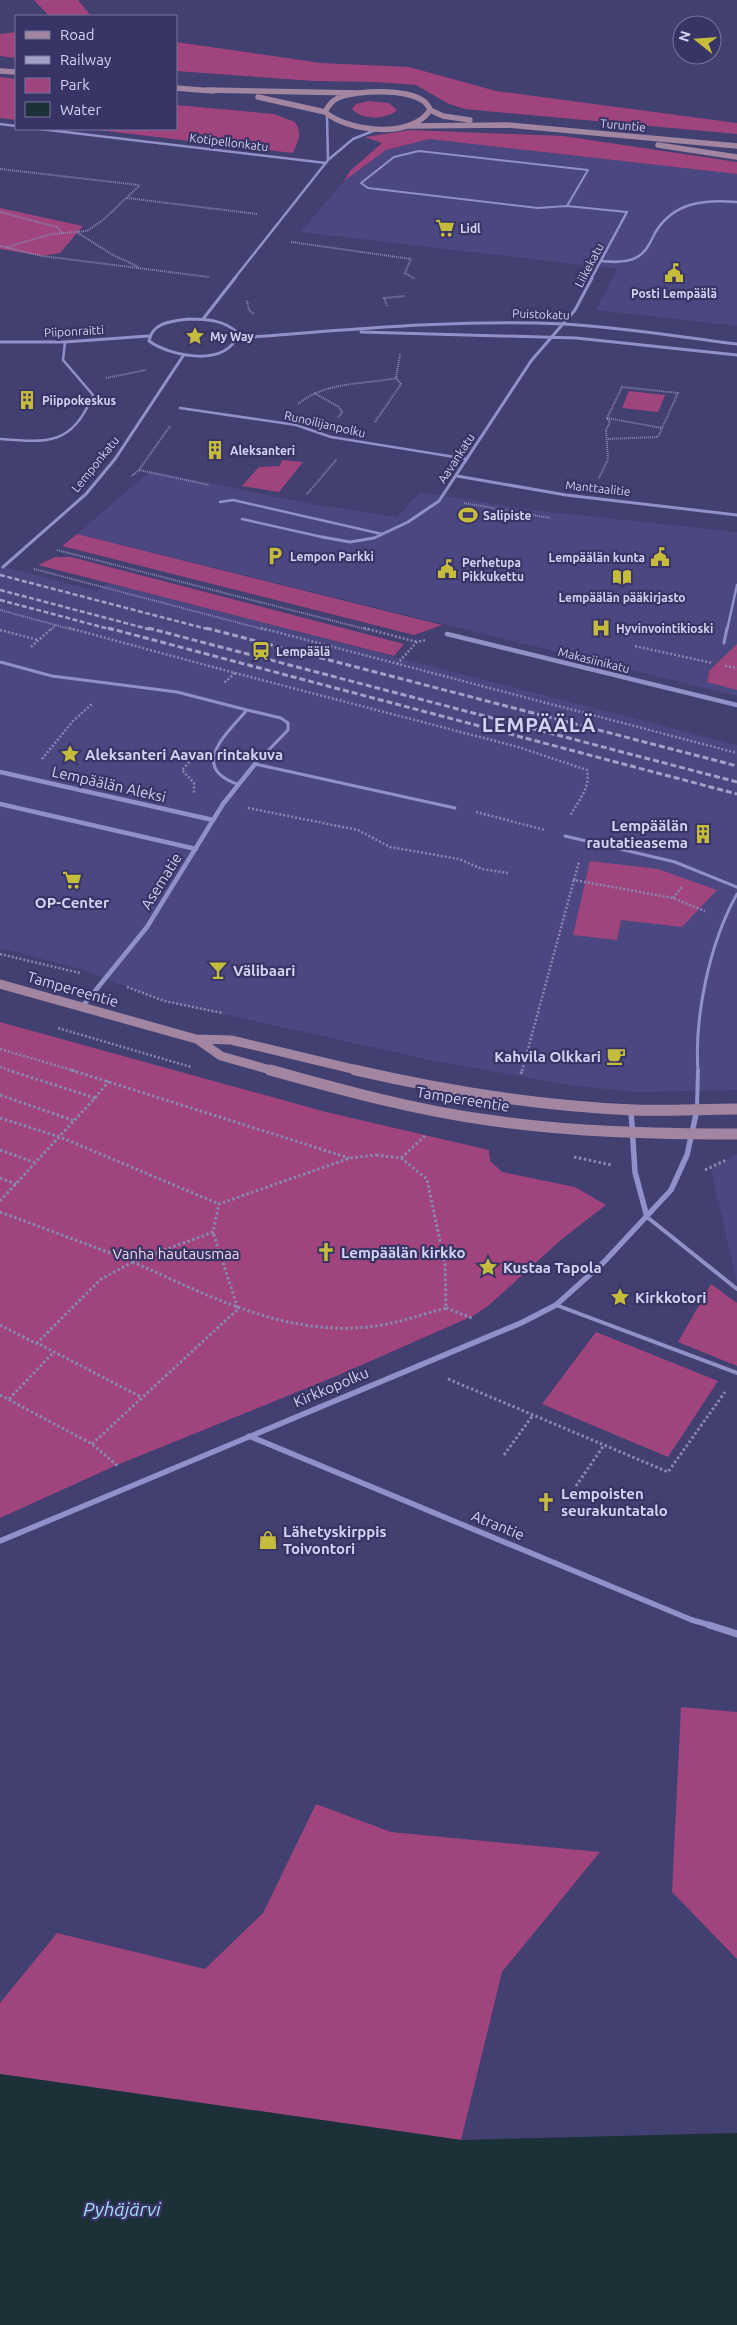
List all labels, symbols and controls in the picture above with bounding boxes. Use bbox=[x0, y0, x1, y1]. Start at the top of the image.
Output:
legend bbox=[15, 15, 178, 130]
north arrow bbox=[672, 15, 722, 65]
text: Road bbox=[60, 26, 95, 43]
text: N bbox=[675, 29, 694, 44]
text: Railway bbox=[60, 51, 111, 68]
text: Park bbox=[60, 76, 90, 93]
text: Water bbox=[60, 101, 101, 118]
street label: Turuntie bbox=[600, 117, 646, 133]
street label: Kotipellonkatu bbox=[189, 131, 269, 153]
supermarket icon: Lidl bbox=[434, 217, 456, 239]
place label: Lidl bbox=[460, 222, 481, 235]
street label: Liikekatu bbox=[572, 241, 606, 289]
public building icon: Posti Lempäälä bbox=[663, 262, 685, 284]
place label: Posti Lempäälä bbox=[631, 287, 717, 300]
street label: Puistokatu bbox=[512, 306, 570, 322]
street label: Piiponraitti bbox=[44, 323, 104, 339]
place icon: My Way bbox=[184, 325, 206, 347]
place label: My Way bbox=[210, 330, 254, 343]
building icon: Piippokeskus bbox=[16, 389, 38, 411]
place label: Piippokeskus bbox=[42, 394, 116, 407]
street label: Runoilijanpolku bbox=[283, 408, 367, 440]
street label: Aavankatu bbox=[435, 431, 477, 485]
street label: Lemponkatu bbox=[69, 434, 121, 494]
building icon: Aleksanteri bbox=[204, 439, 226, 461]
place label: Aleksanteri bbox=[230, 444, 295, 457]
street label: Manttaalitie bbox=[565, 478, 631, 498]
sports icon: Salipiste bbox=[457, 504, 479, 526]
place label: Salipiste bbox=[483, 509, 532, 522]
parking icon: Lempon Parkki bbox=[264, 545, 286, 567]
public building icon: Lempäälän kunta bbox=[649, 546, 671, 568]
place label: Lempon Parkki bbox=[290, 550, 374, 563]
place label: Lempäälän kunta bbox=[549, 551, 645, 564]
place label: Perhetupa Pikkukettu bbox=[462, 556, 524, 583]
public building icon: Perhetupa Pikkukettu bbox=[436, 558, 458, 580]
library icon: Lempäälän pääkirjasto bbox=[611, 566, 633, 588]
place label: Lempäälän pääkirjasto bbox=[558, 591, 686, 604]
hospital icon: Hyvinvointikioski bbox=[590, 617, 612, 639]
place label: Hyvinvointikioski bbox=[616, 622, 713, 635]
station icon: Lempäälä bbox=[250, 640, 272, 662]
place label: Lempäälä bbox=[276, 645, 330, 658]
street label: Makasiinikatu bbox=[557, 645, 631, 675]
district label: LEMPÄÄLÄ bbox=[482, 713, 596, 736]
place icon: Aleksanteri Aavan rintakuva bbox=[59, 743, 81, 765]
place label: Aleksanteri Aavan rintakuva bbox=[85, 746, 283, 763]
street label: Lempäälän Aleksi bbox=[50, 763, 168, 805]
place label: Lempäälän rautatieasema bbox=[586, 817, 688, 851]
building icon: Lempäälän rautatieasema bbox=[692, 823, 714, 845]
street label: Asematie bbox=[137, 850, 185, 912]
supermarket icon: OP-Center bbox=[61, 869, 83, 891]
place label: OP-Center bbox=[35, 894, 110, 911]
bar icon: Välibaari bbox=[207, 959, 229, 981]
place label: Välibaari bbox=[233, 962, 295, 979]
street label: Tampereentie bbox=[25, 968, 121, 1010]
cafe icon: Kahvila Olkkari bbox=[605, 1045, 627, 1067]
place label: Kahvila Olkkari bbox=[494, 1048, 601, 1065]
street label: Tampereentie bbox=[415, 1083, 511, 1115]
church icon: Lempäälän kirkko bbox=[315, 1241, 337, 1263]
place label: Lempäälän kirkko bbox=[341, 1244, 465, 1261]
park label: Vanha hautausmaa bbox=[112, 1245, 240, 1262]
place icon: Kustaa Tapola bbox=[477, 1256, 499, 1278]
place label: Kustaa Tapola bbox=[503, 1259, 602, 1276]
place icon: Kirkkotori bbox=[609, 1286, 631, 1308]
place label: Kirkkotori bbox=[635, 1289, 706, 1306]
street label: Kirkkopolku bbox=[291, 1364, 371, 1410]
place label: Lempoisten seurakuntatalo bbox=[561, 1485, 668, 1519]
church icon: Lempoisten seurakuntatalo bbox=[535, 1491, 557, 1513]
street label: Atrantie bbox=[469, 1507, 527, 1543]
place label: Lähetyskirppis Toivontori bbox=[283, 1523, 387, 1557]
shop icon: Lähetyskirppis Toivontori bbox=[257, 1529, 279, 1551]
water label: Pyhäjärvi bbox=[83, 2198, 162, 2220]

